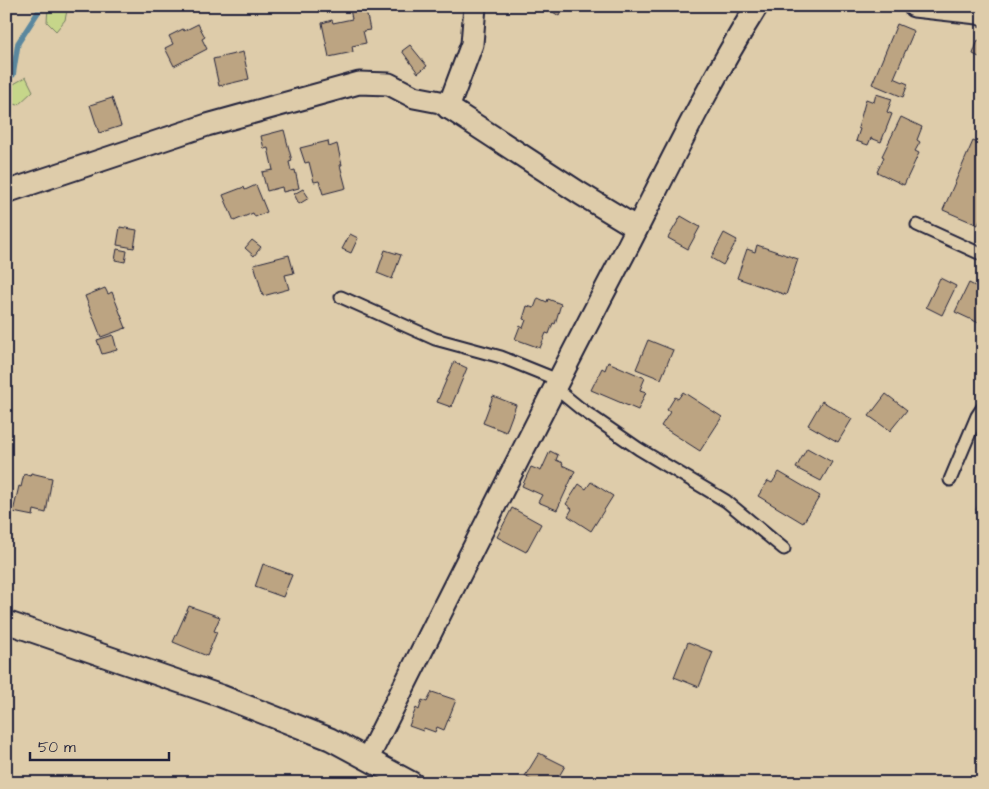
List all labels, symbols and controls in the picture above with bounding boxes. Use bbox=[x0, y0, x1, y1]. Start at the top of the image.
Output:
scale bar bbox=[30, 729, 169, 761]
text: 50 m bbox=[38, 737, 76, 758]

